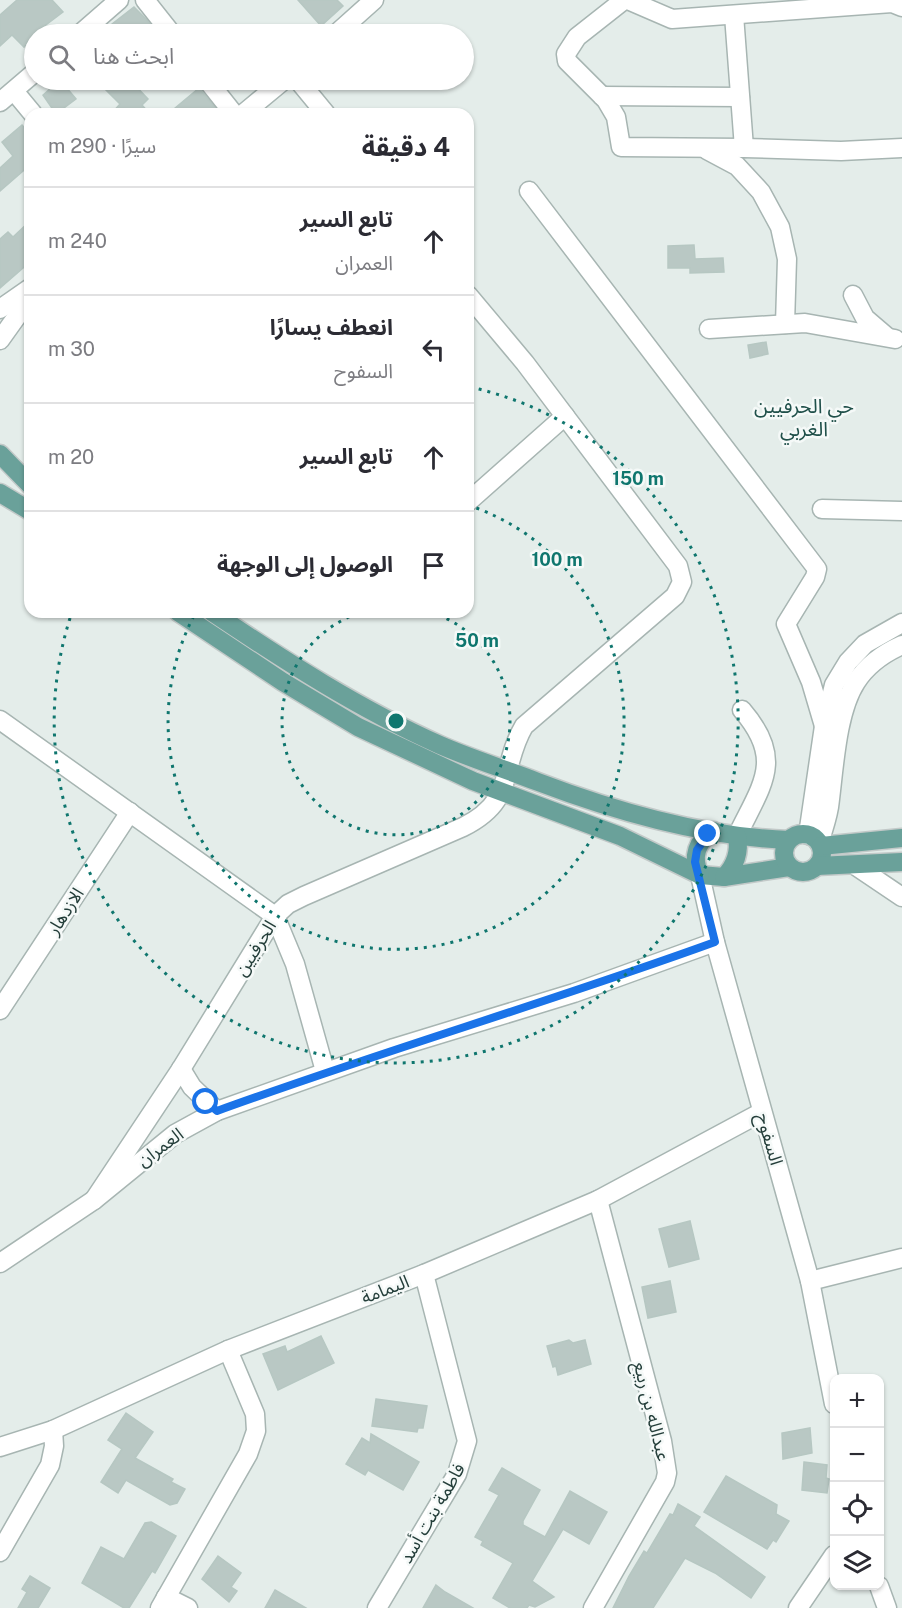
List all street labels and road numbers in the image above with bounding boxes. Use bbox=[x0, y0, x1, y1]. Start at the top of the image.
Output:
street label: الازدهار bbox=[42, 884, 89, 940]
street label: الحرفيين bbox=[230, 916, 281, 980]
street label: السفوح bbox=[750, 1111, 787, 1168]
street label: العمران bbox=[133, 1123, 188, 1172]
street label: اليمامة bbox=[358, 1270, 412, 1308]
street label: عبدالله بن ربيع bbox=[626, 1359, 675, 1464]
street label: فاطمة بنت أسد bbox=[395, 1459, 469, 1567]

